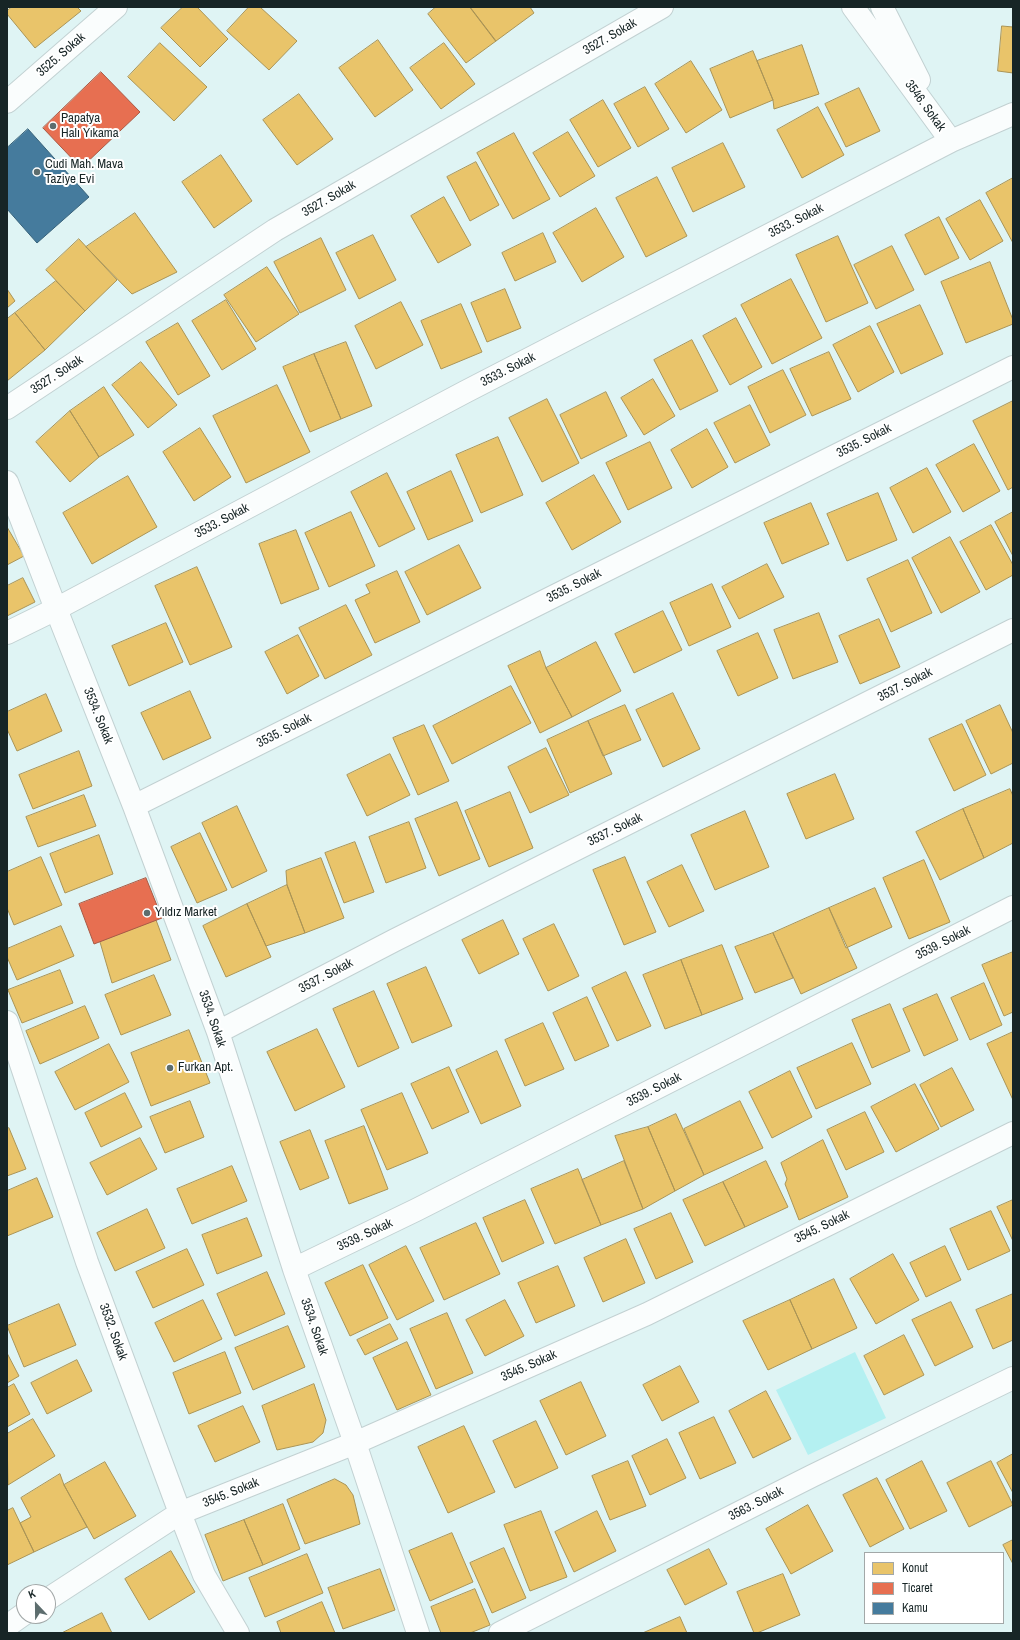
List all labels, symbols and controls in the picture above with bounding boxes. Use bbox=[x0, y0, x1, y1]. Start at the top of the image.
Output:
street label: 3527. Sokak bbox=[580, 15, 640, 59]
street label: 3525. Sokak bbox=[34, 30, 88, 80]
street label: 3546. Sokak bbox=[901, 77, 949, 135]
place label: Papatya Halı Yıkama bbox=[61, 111, 119, 142]
marker: Papatya Halı Yıkama bbox=[48, 121, 58, 131]
place label: Cudi Mah. Mava Taziye Evi bbox=[45, 157, 123, 188]
marker: Cudi Mah. Mava Taziye Evi bbox=[32, 167, 42, 177]
street label: 3527. Sokak bbox=[299, 177, 359, 221]
street label: 3533. Sokak bbox=[766, 201, 826, 241]
street label: 3533. Sokak bbox=[478, 350, 538, 390]
street label: 3527. Sokak bbox=[28, 352, 86, 398]
street label: 3535. Sokak bbox=[834, 421, 894, 461]
street label: 3533. Sokak bbox=[192, 500, 252, 542]
street label: 3535. Sokak bbox=[544, 566, 604, 606]
street label: 3537. Sokak bbox=[875, 665, 935, 705]
street label: 3534. Sokak bbox=[80, 686, 116, 746]
street label: 3535. Sokak bbox=[254, 711, 314, 751]
street label: 3537. Sokak bbox=[585, 810, 645, 850]
place label: Yıldız Market bbox=[155, 905, 217, 921]
marker: Yıldız Market bbox=[142, 908, 152, 918]
street label: 3539. Sokak bbox=[913, 923, 973, 963]
street label: 3537. Sokak bbox=[296, 955, 356, 997]
street label: 3534. Sokak bbox=[195, 988, 229, 1050]
place label: Furkan Apt. bbox=[178, 1060, 233, 1076]
marker: Furkan Apt. bbox=[165, 1063, 175, 1073]
street label: 3539. Sokak bbox=[624, 1070, 684, 1110]
street label: 3545. Sokak bbox=[792, 1207, 852, 1247]
street label: 3539. Sokak bbox=[335, 1215, 395, 1255]
street label: 3534. Sokak bbox=[297, 1296, 331, 1358]
street label: 3532. Sokak bbox=[96, 1301, 130, 1363]
street label: 3545. Sokak bbox=[499, 1347, 559, 1385]
street label: 3545. Sokak bbox=[201, 1475, 261, 1511]
street label: 3563. Sokak bbox=[726, 1484, 786, 1524]
legend bbox=[864, 1552, 1004, 1624]
text: Konut bbox=[902, 1560, 928, 1576]
text: Ticaret bbox=[902, 1580, 932, 1596]
north arrow bbox=[16, 1584, 56, 1624]
text: K bbox=[26, 1586, 38, 1602]
text: Kamu bbox=[902, 1600, 928, 1616]

